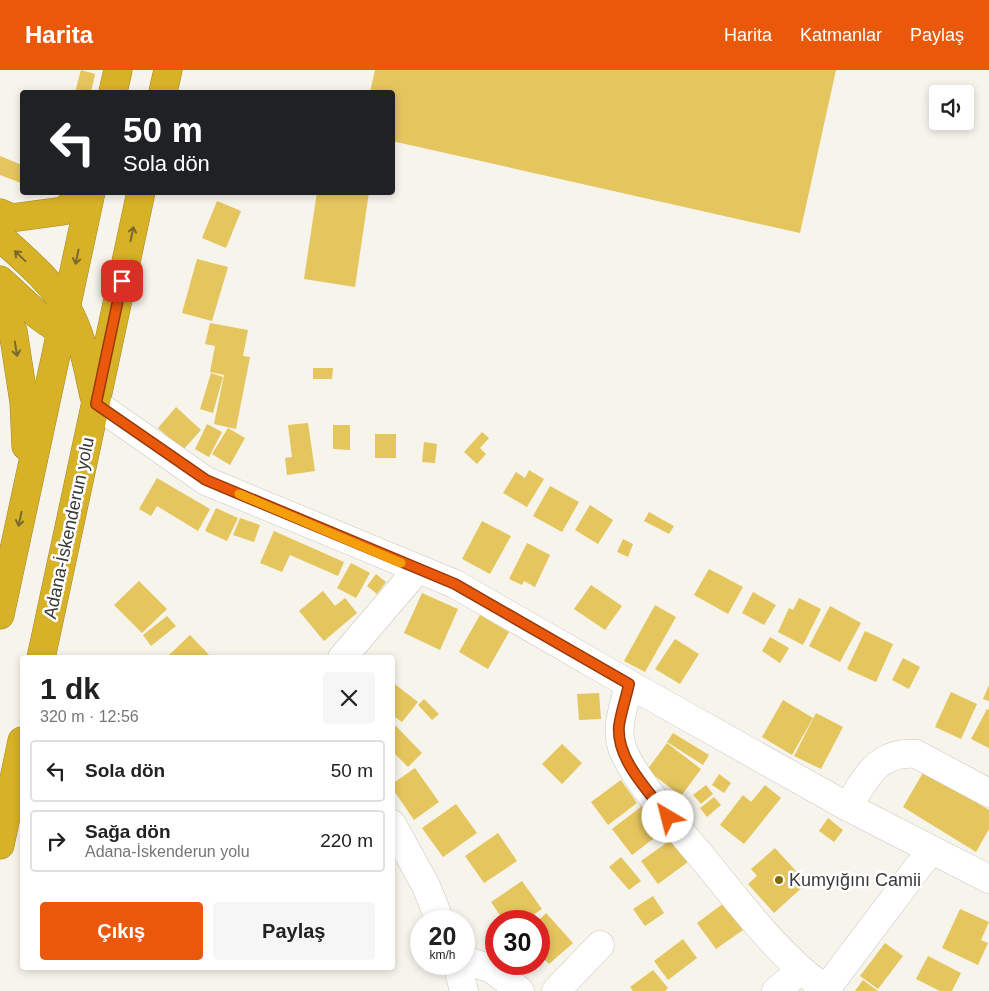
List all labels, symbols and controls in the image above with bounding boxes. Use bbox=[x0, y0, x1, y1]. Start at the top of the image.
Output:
text: Harita bbox=[25, 21, 93, 48]
text: Harita bbox=[724, 25, 772, 45]
text: Katmanlar bbox=[800, 25, 882, 45]
text: Paylaş bbox=[910, 25, 964, 45]
map controls bbox=[929, 85, 974, 130]
button: sound bbox=[929, 85, 974, 130]
icon: left bbox=[40, 110, 105, 175]
text: 50 m bbox=[123, 110, 203, 149]
text: Sola dön bbox=[123, 151, 210, 176]
one-way arrow bbox=[128, 226, 138, 242]
one-way arrow bbox=[72, 249, 81, 265]
one-way arrow bbox=[14, 250, 27, 262]
pin bbox=[101, 260, 143, 302]
icon: arrive bbox=[108, 267, 136, 295]
one-way arrow bbox=[11, 341, 21, 357]
street label: Adana-İskenderun yolu bbox=[40, 435, 98, 621]
one-way arrow bbox=[15, 510, 25, 526]
text: 1 dk bbox=[40, 672, 100, 705]
button: close bbox=[323, 672, 375, 724]
text: 320 m · 12:56 bbox=[40, 708, 139, 725]
icon: left bbox=[42, 757, 70, 785]
text: Sola dön bbox=[85, 760, 165, 781]
text: 50 m bbox=[331, 760, 373, 781]
position arrow bbox=[641, 790, 693, 842]
text: Sağa dön bbox=[85, 821, 171, 842]
icon: right bbox=[42, 827, 70, 855]
text: 220 m bbox=[320, 830, 373, 851]
text: Adana-İskenderun yolu bbox=[85, 843, 250, 860]
place label: Kumyığını Camii bbox=[789, 870, 921, 890]
marker: Kumyığını Camii bbox=[773, 874, 785, 886]
button: Çıkış bbox=[40, 902, 203, 960]
button: Paylaş bbox=[213, 902, 375, 960]
speed limit sign: 30 bbox=[485, 910, 550, 975]
text: 20 bbox=[429, 922, 456, 950]
text: km/h bbox=[429, 948, 456, 962]

